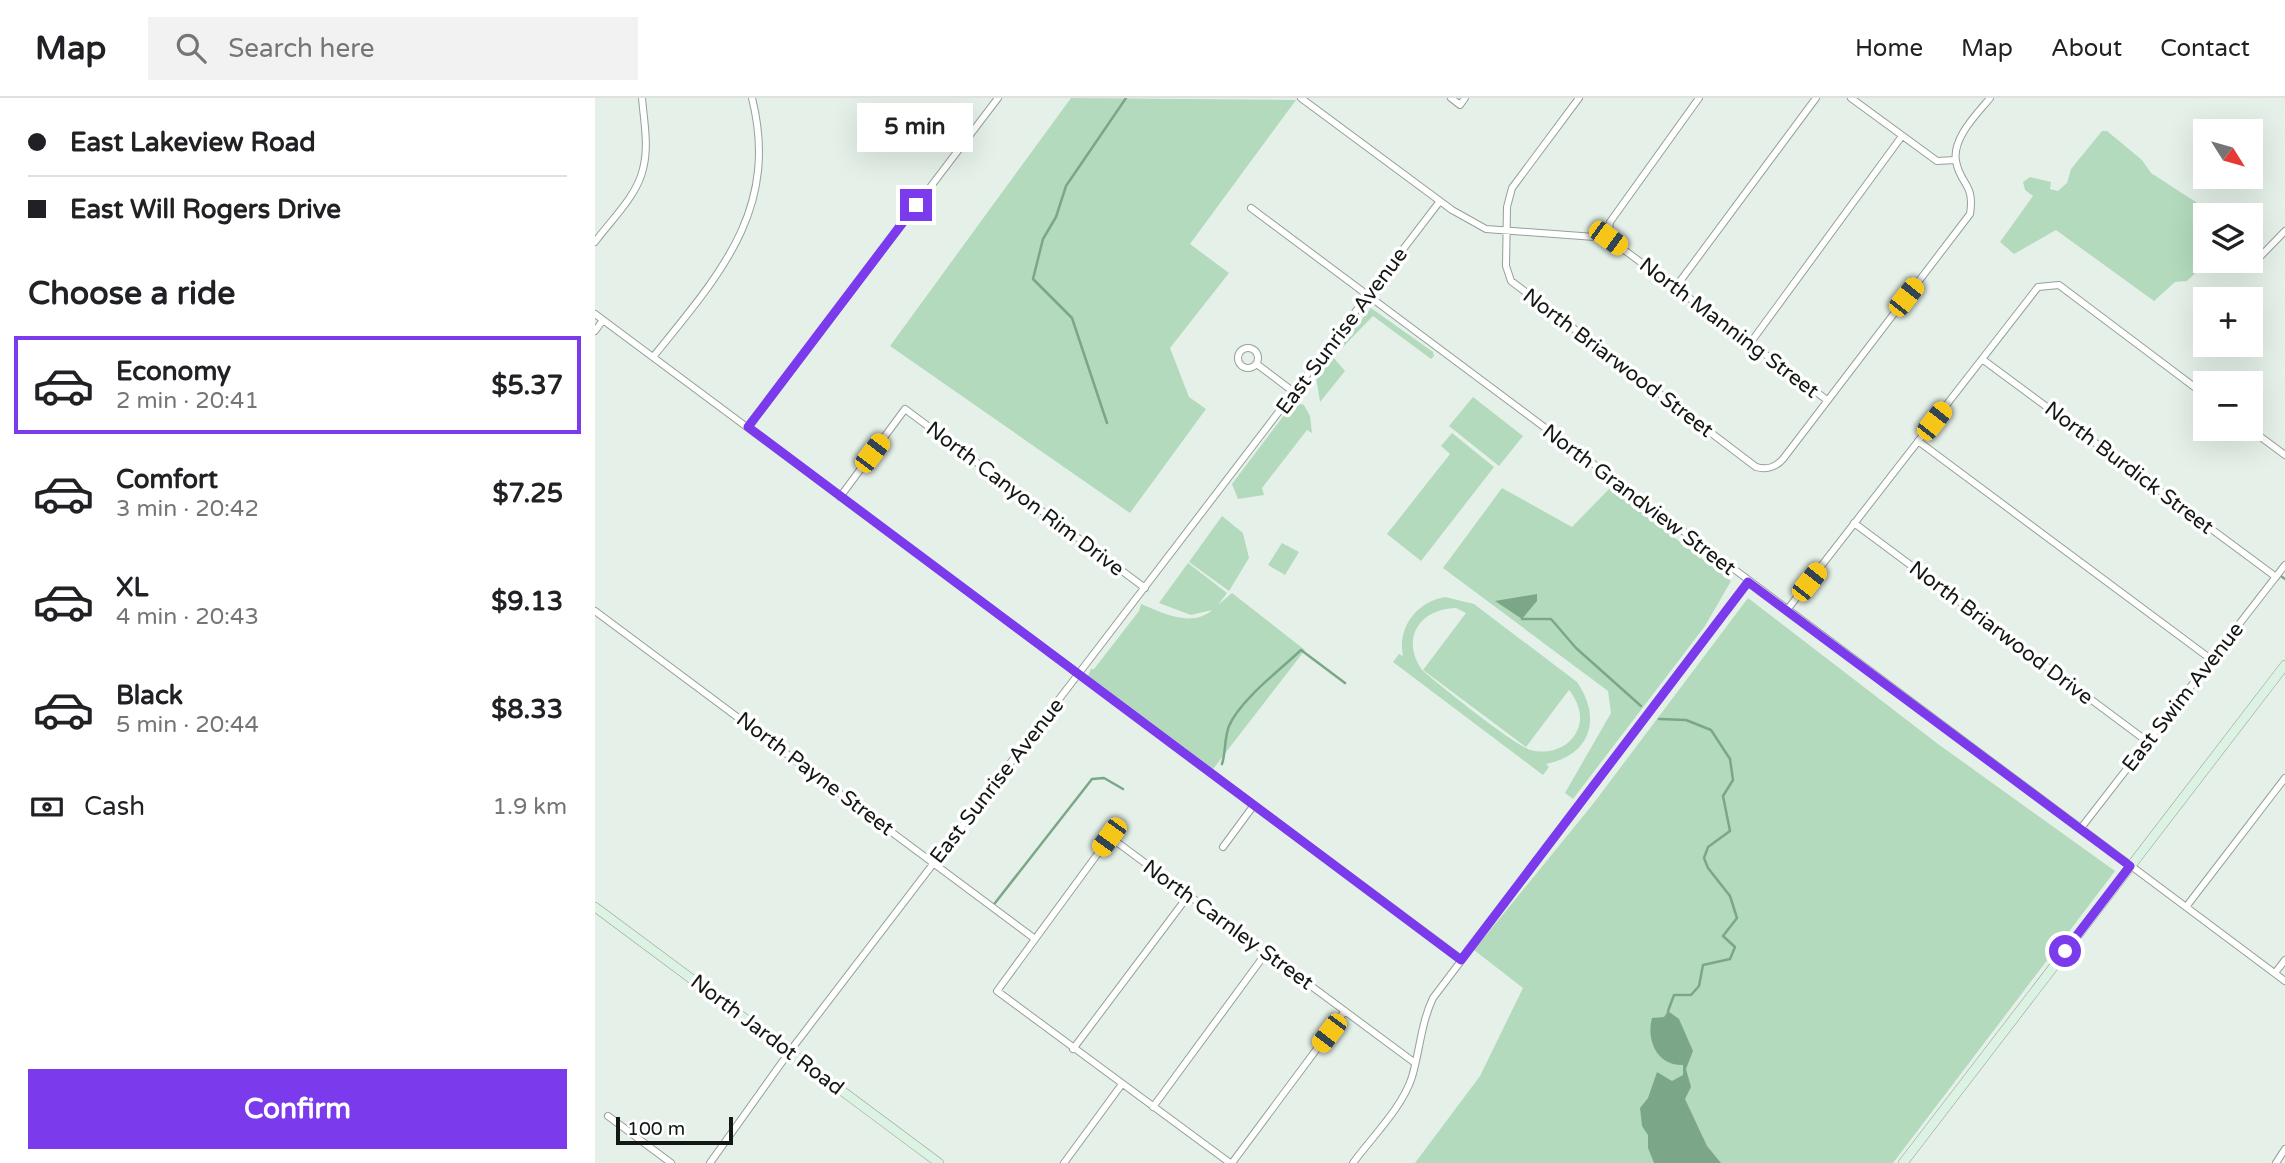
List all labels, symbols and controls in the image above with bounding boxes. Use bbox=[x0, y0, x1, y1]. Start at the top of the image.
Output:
search box bbox=[148, 17, 638, 80]
text: Map bbox=[35, 29, 106, 68]
icon: search bbox=[172, 29, 210, 67]
text: Search here bbox=[228, 33, 374, 64]
text: Home bbox=[1855, 34, 1923, 63]
text: Map bbox=[1961, 34, 2013, 63]
text: About bbox=[2051, 34, 2122, 63]
text: Contact bbox=[2160, 34, 2250, 63]
callout: 5 min bbox=[858, 104, 974, 153]
text: 5 min bbox=[884, 113, 946, 141]
north arrow bbox=[2193, 119, 2263, 189]
map controls bbox=[2193, 119, 2263, 441]
text: East Lakeview Road bbox=[70, 127, 316, 158]
route end bbox=[900, 189, 932, 221]
text: East Will Rogers Drive bbox=[70, 194, 341, 225]
button: layers bbox=[2193, 203, 2263, 273]
car bbox=[1585, 217, 1632, 259]
street label: East Sunrise Avenue bbox=[1271, 242, 1413, 419]
street label: North Manning Street bbox=[1634, 252, 1824, 404]
car bbox=[1885, 274, 1928, 320]
text: Choose a ride bbox=[28, 275, 235, 313]
street label: North Briarwood Street bbox=[1518, 283, 1718, 443]
button: + bbox=[2193, 287, 2263, 357]
icon: car bbox=[32, 354, 95, 417]
text: Economy bbox=[116, 356, 231, 387]
text: $5.37 bbox=[491, 370, 563, 401]
button: − bbox=[2193, 371, 2263, 441]
text: 2 min · 20:41 bbox=[116, 387, 259, 415]
street label: North Burdick Street bbox=[2040, 396, 2218, 540]
car bbox=[1913, 398, 1956, 444]
street label: North Canyon Rim Drive bbox=[921, 416, 1129, 582]
street label: North Grandview Street bbox=[1537, 419, 1741, 581]
car bbox=[851, 430, 894, 476]
icon: car bbox=[32, 462, 95, 525]
text: Comfort bbox=[116, 464, 218, 495]
text: $7.25 bbox=[493, 478, 563, 509]
text: 3 min · 20:42 bbox=[116, 495, 259, 523]
street label: North Briarwood Drive bbox=[1904, 556, 2098, 710]
car bbox=[1788, 559, 1831, 605]
icon: car bbox=[32, 570, 95, 633]
text: XL bbox=[116, 572, 148, 603]
text: $9.13 bbox=[491, 586, 563, 617]
text: 4 min · 20:43 bbox=[116, 603, 259, 631]
street label: East Swim Avenue bbox=[2117, 617, 2249, 777]
icon: car bbox=[32, 678, 95, 741]
text: Black bbox=[116, 680, 183, 711]
street label: East Sunrise Avenue bbox=[925, 693, 1069, 869]
text: $8.33 bbox=[491, 694, 563, 725]
street label: North Payne Street bbox=[732, 707, 898, 841]
text: 5 min · 20:44 bbox=[116, 711, 259, 739]
icon: cash bbox=[28, 788, 66, 826]
text: Cash bbox=[84, 791, 145, 822]
text: 1.9 km bbox=[493, 793, 567, 821]
car bbox=[1089, 814, 1130, 860]
street label: North Carnley Street bbox=[1138, 855, 1318, 995]
route start bbox=[2049, 935, 2081, 967]
street label: North Jardot Road bbox=[686, 969, 848, 1101]
car bbox=[1308, 1010, 1351, 1056]
button: Confirm bbox=[28, 1069, 567, 1149]
scale bar bbox=[616, 1114, 733, 1146]
text: 100 m bbox=[627, 1118, 685, 1140]

